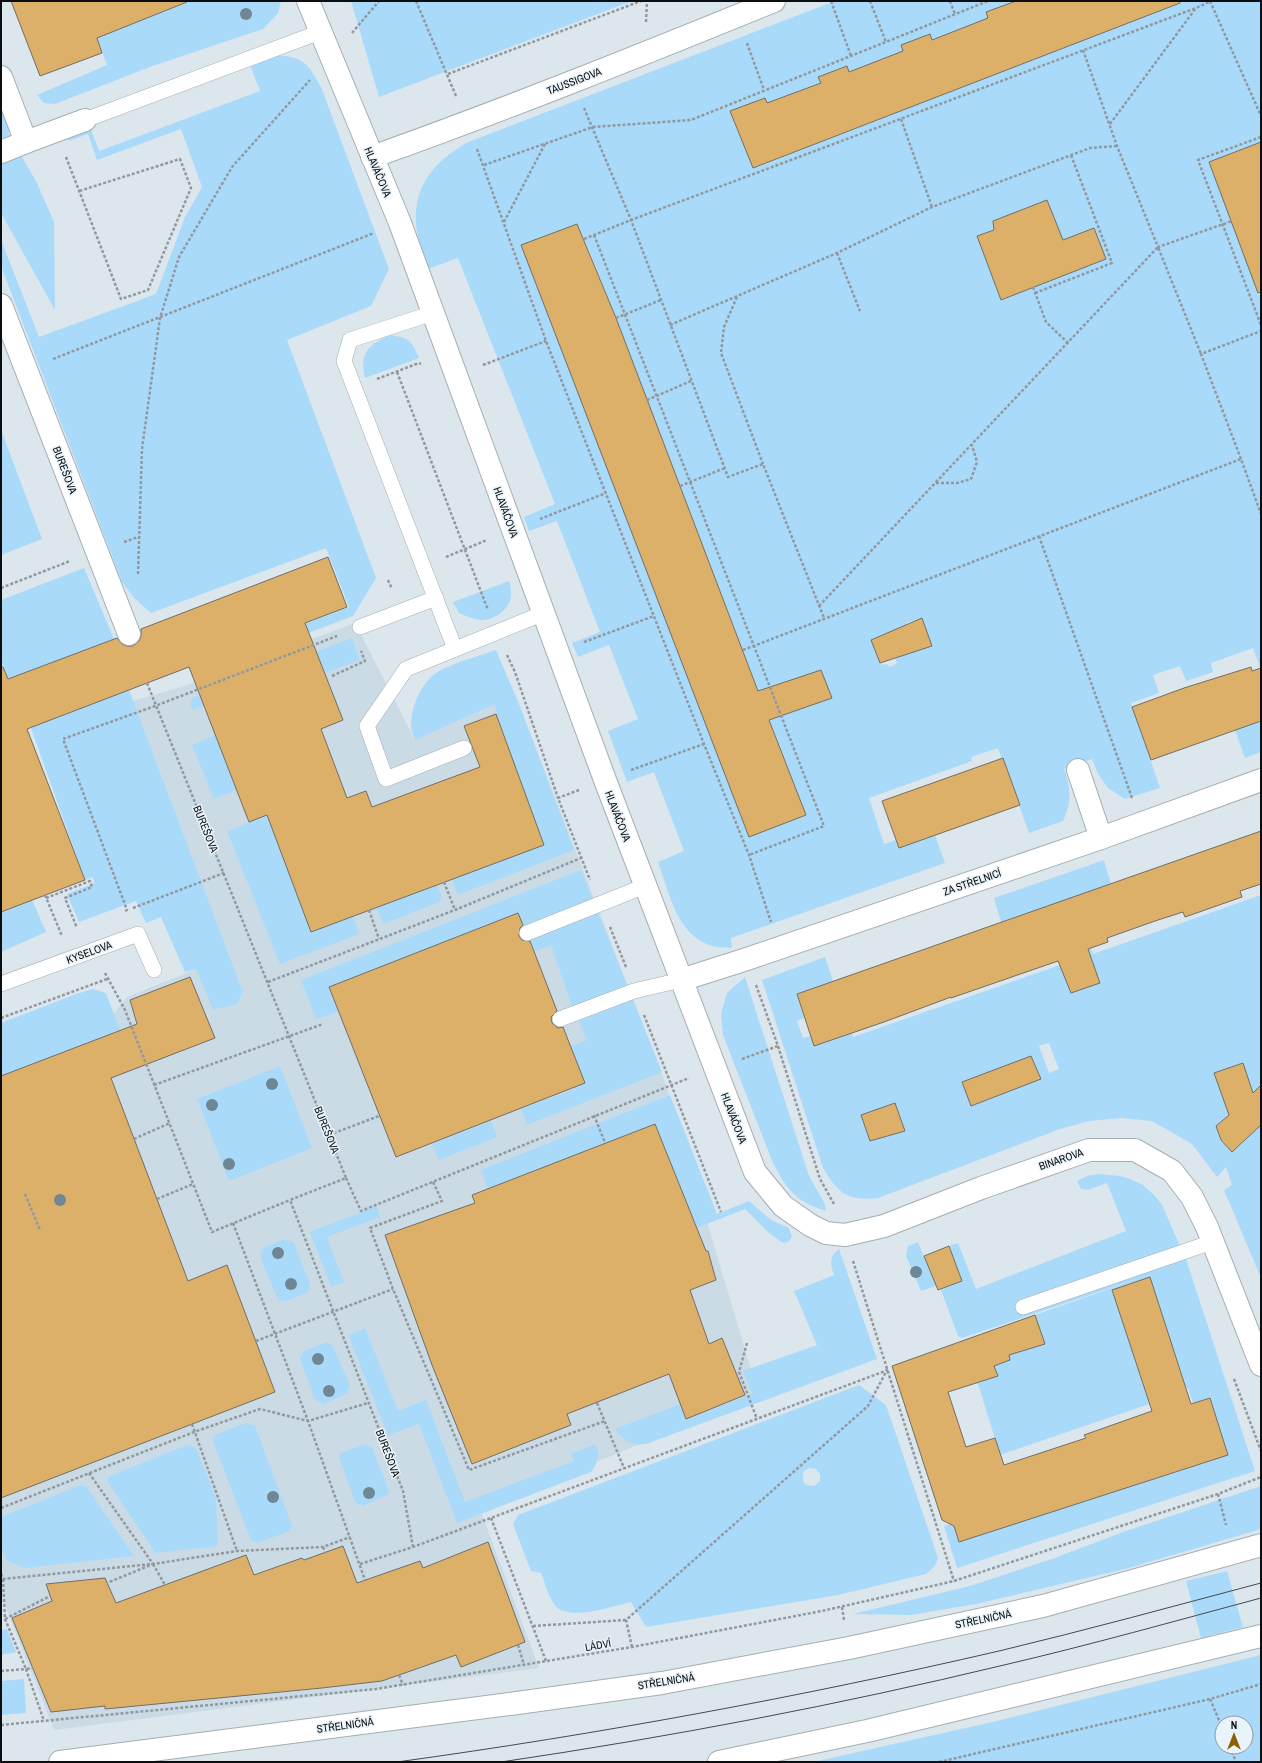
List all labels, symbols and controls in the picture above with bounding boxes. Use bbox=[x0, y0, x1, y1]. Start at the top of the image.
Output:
street label: TAUSSIGOVA bbox=[545, 64, 604, 98]
street label: HLAVÁČOVA bbox=[361, 145, 395, 200]
street label: BUREŠOVA bbox=[50, 444, 81, 497]
street label: HLAVÁČOVA bbox=[490, 485, 522, 540]
street label: HLAVÁČOVA bbox=[602, 789, 634, 844]
street label: BUREŠOVA bbox=[190, 803, 222, 855]
street label: ZA STŘELNICÍ bbox=[941, 865, 1003, 898]
street label: KYSELOVA bbox=[64, 937, 115, 967]
street label: HLAVÁČOVA bbox=[718, 1091, 750, 1146]
street label: BUREŠOVA bbox=[311, 1104, 343, 1156]
street label: BINAROVA bbox=[1037, 1145, 1086, 1173]
street label: BUREŠOVA bbox=[373, 1427, 404, 1480]
street label: STŘELNIČNÁ bbox=[954, 1606, 1013, 1632]
street label: LÁDVÍ bbox=[584, 1636, 613, 1654]
street label: STŘELNIČNÁ bbox=[637, 1669, 696, 1692]
street label: STŘELNIČNÁ bbox=[316, 1714, 375, 1736]
north arrow bbox=[1214, 1715, 1254, 1755]
text: N bbox=[1231, 1718, 1237, 1732]

